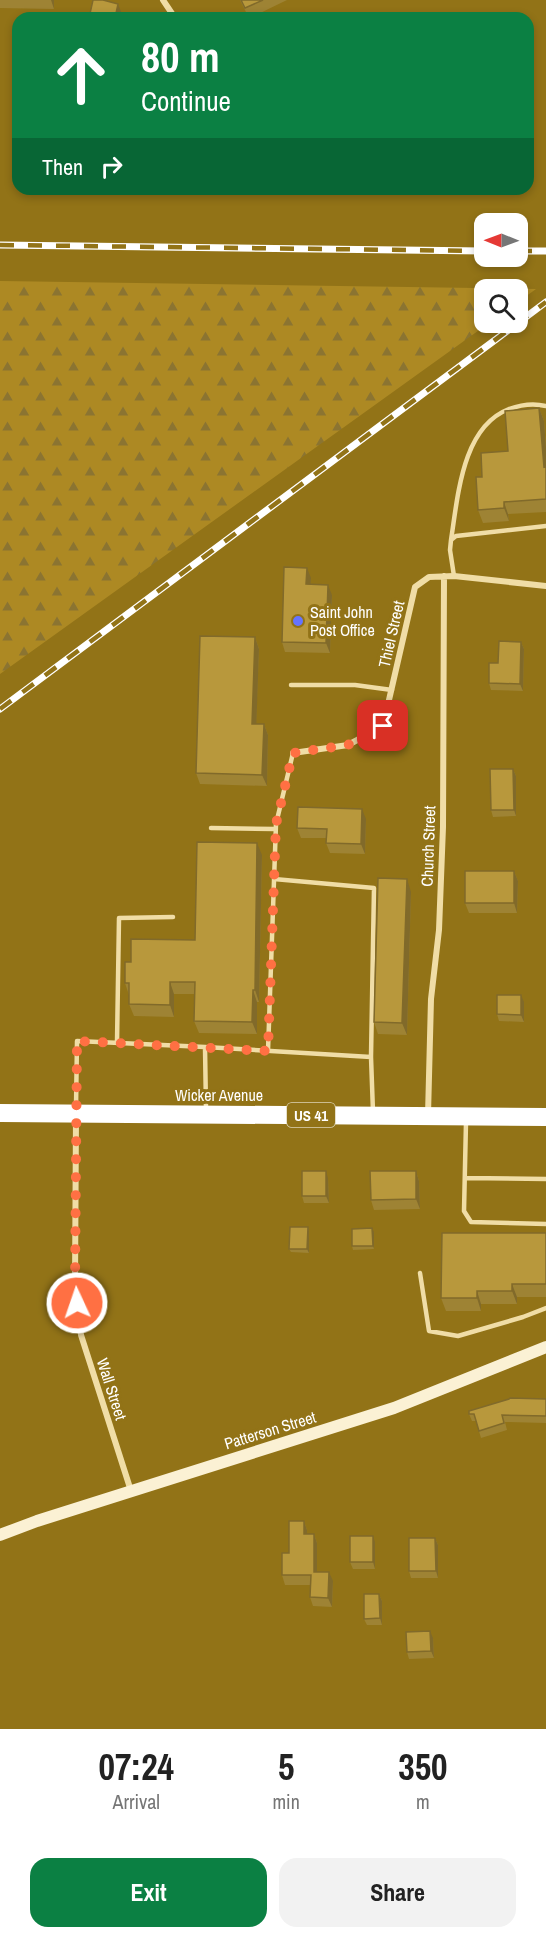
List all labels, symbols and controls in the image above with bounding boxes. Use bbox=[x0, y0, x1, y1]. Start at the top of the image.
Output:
text: 80 m bbox=[141, 29, 220, 85]
icon: ahead bbox=[42, 36, 120, 114]
text: Continue bbox=[141, 83, 231, 119]
icon: right bbox=[95, 150, 128, 183]
text: Then bbox=[42, 152, 83, 182]
north arrow bbox=[474, 213, 528, 267]
map controls bbox=[474, 213, 528, 333]
button: search bbox=[474, 279, 528, 333]
street label: Thiel Street bbox=[373, 598, 409, 670]
place label: Saint John Post Office bbox=[310, 601, 375, 641]
marker: Saint John Post Office bbox=[291, 614, 305, 628]
pin bbox=[357, 700, 408, 751]
icon: arrive bbox=[366, 709, 399, 742]
street label: Church Street bbox=[416, 805, 440, 887]
street label: Wicker Avenue bbox=[175, 1084, 263, 1106]
road number: US 41 bbox=[287, 1103, 335, 1127]
position arrow bbox=[45, 1271, 109, 1335]
street label: Wall Street bbox=[92, 1355, 132, 1423]
street label: Patterson Street bbox=[221, 1406, 319, 1454]
text: 07:24 bbox=[98, 1743, 174, 1791]
text: 5 bbox=[278, 1743, 294, 1791]
text: 350 bbox=[398, 1743, 448, 1791]
text: Arrival bbox=[113, 1788, 160, 1815]
text: min bbox=[272, 1788, 300, 1815]
text: m bbox=[416, 1788, 430, 1815]
button: Exit bbox=[30, 1858, 267, 1927]
button: Share bbox=[279, 1858, 516, 1927]

